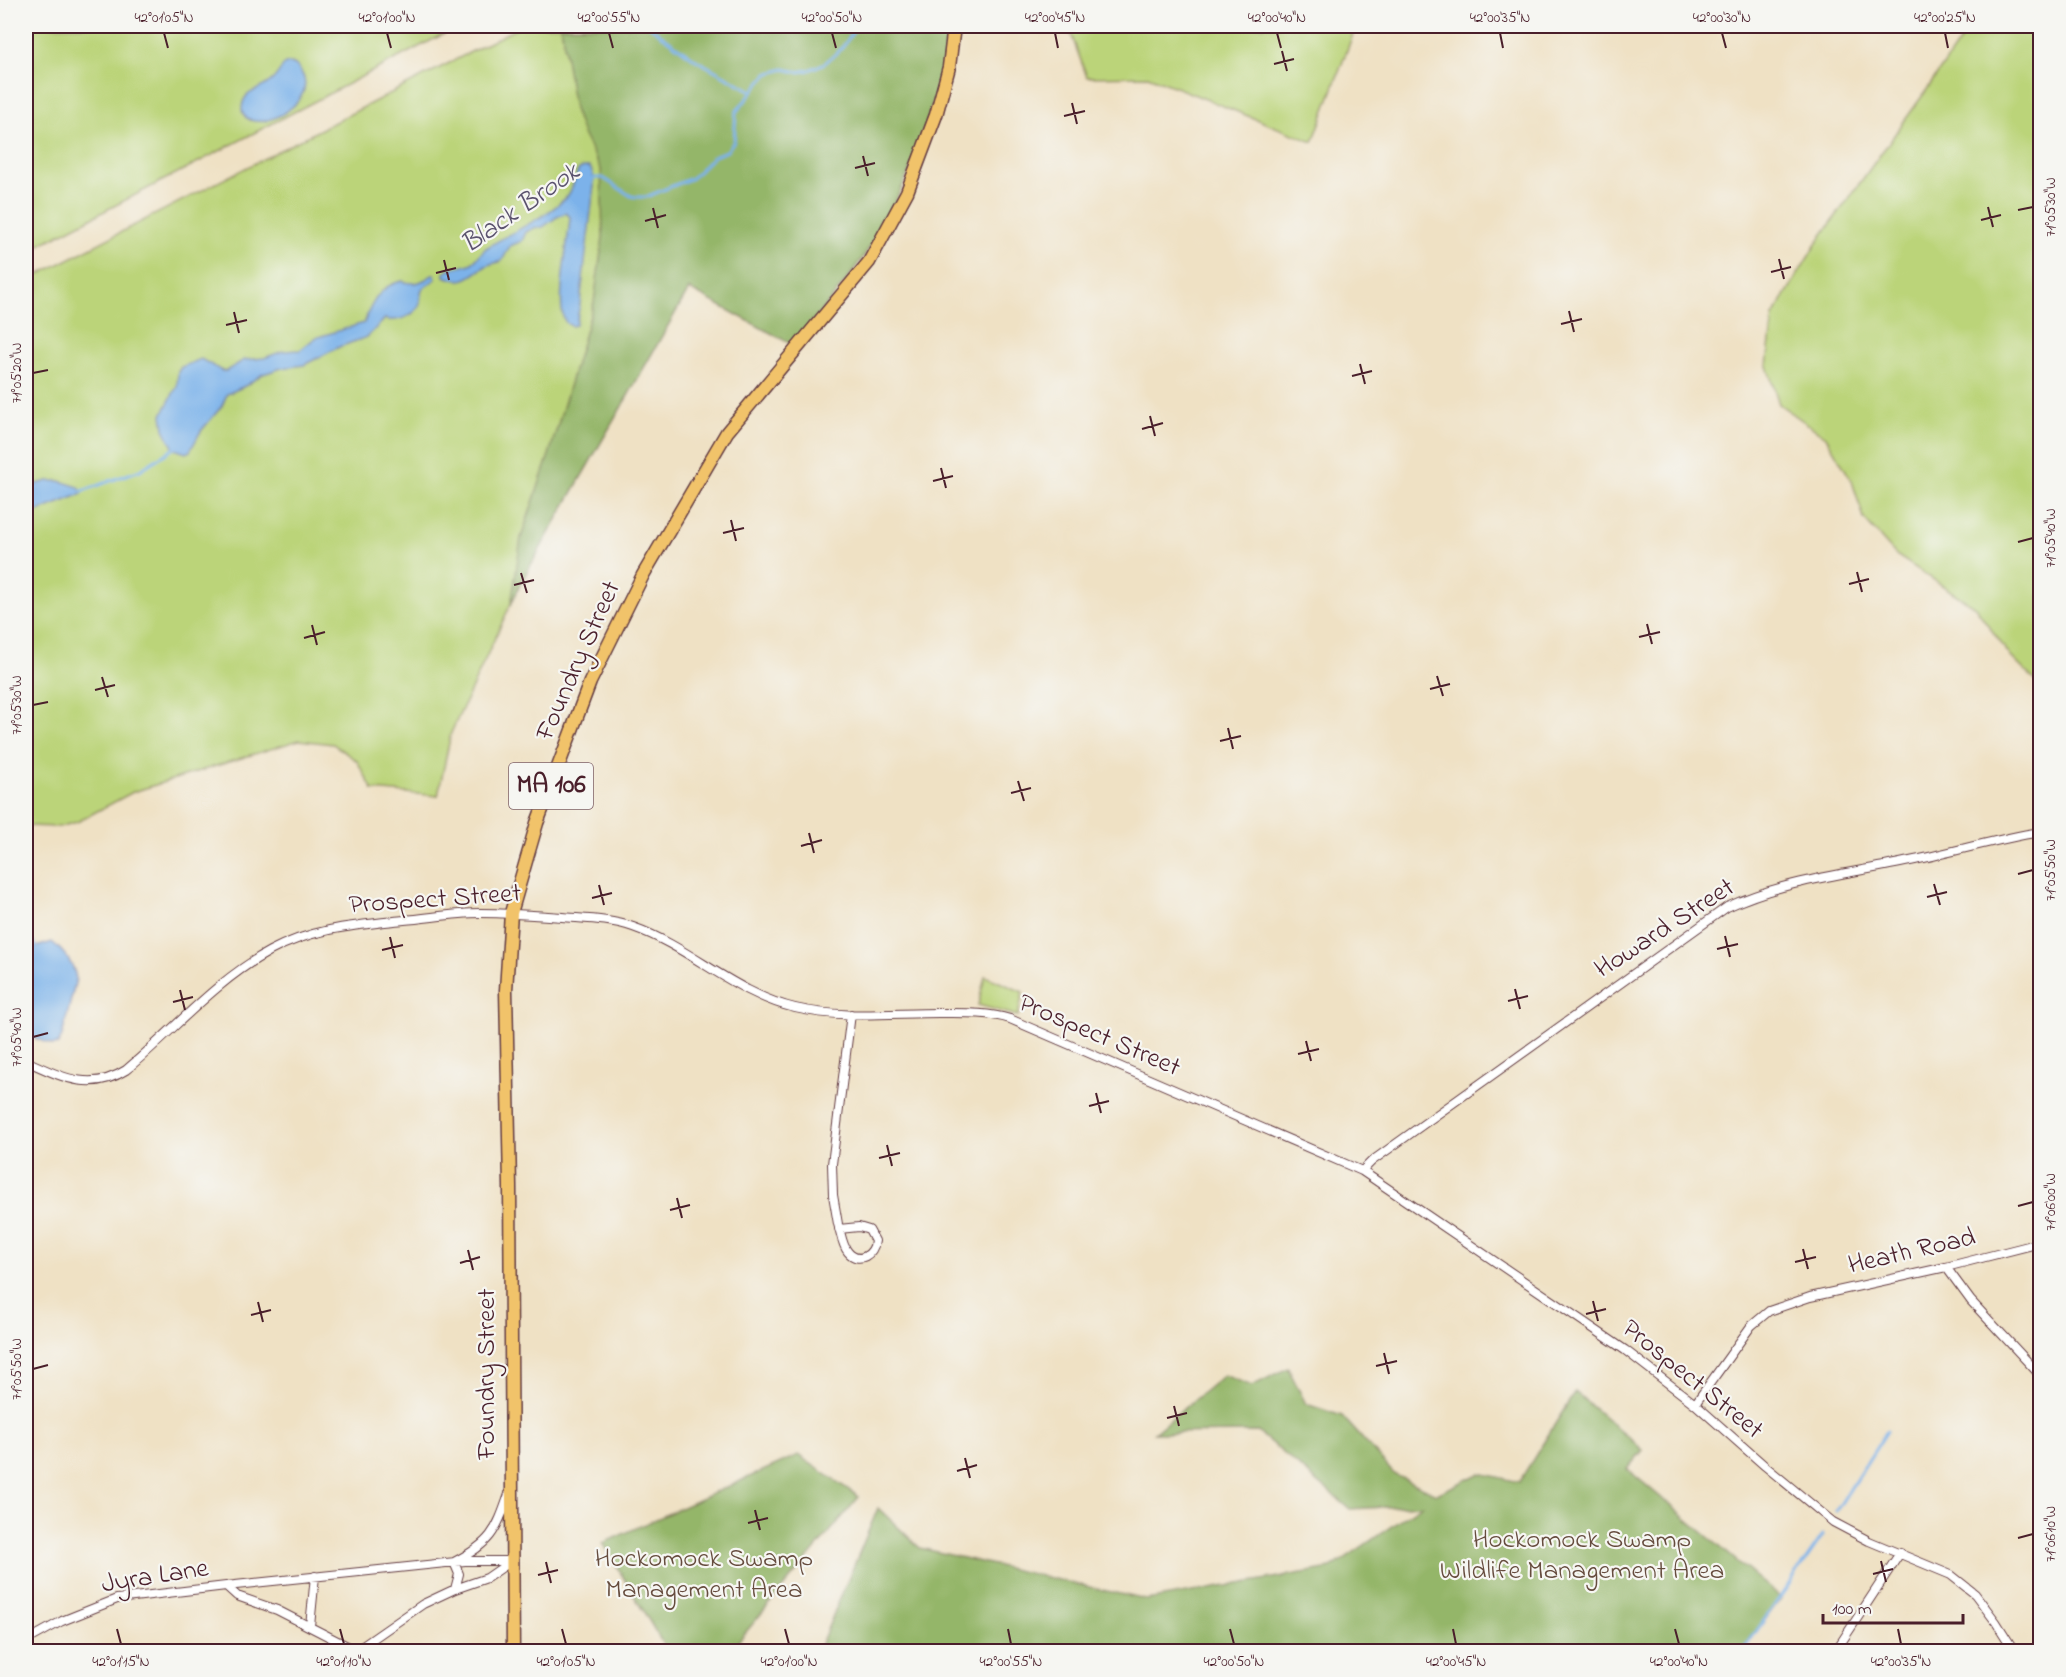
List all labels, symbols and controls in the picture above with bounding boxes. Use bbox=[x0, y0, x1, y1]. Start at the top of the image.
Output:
text: 42°01'05"N bbox=[134, 7, 194, 29]
text: 42°01'00"N bbox=[358, 7, 416, 29]
text: 42°00'55"N bbox=[578, 7, 641, 29]
text: 42°00'50"N bbox=[802, 7, 862, 29]
text: 42°00'45"N bbox=[1025, 7, 1085, 29]
text: 42°00'40"N bbox=[1248, 7, 1306, 29]
text: 42°00'35"N bbox=[1470, 7, 1530, 29]
text: 42°00'30"N bbox=[1693, 7, 1751, 29]
text: 42°00'25"N bbox=[1914, 7, 1976, 29]
water label: Black Brook bbox=[453, 152, 590, 265]
text: 71°05'30"W bbox=[2040, 177, 2062, 237]
text: 71°05'20"W bbox=[6, 343, 28, 403]
text: 71°05'40"W bbox=[2040, 508, 2062, 568]
street label: Foundry Street bbox=[526, 575, 632, 748]
text: 71°05'30"W bbox=[6, 675, 28, 735]
road number: MA 106 bbox=[509, 763, 593, 809]
text: 71°05'50"W bbox=[2040, 839, 2062, 901]
street label: Howard Street bbox=[1587, 869, 1743, 989]
street label: Prospect Street bbox=[347, 875, 523, 925]
street label: Prospect Street bbox=[1012, 984, 1186, 1088]
text: 71°05'40"W bbox=[6, 1007, 28, 1067]
text: 71°06'00"W bbox=[2040, 1173, 2062, 1231]
street label: Heath Road bbox=[1844, 1218, 1980, 1286]
street label: Foundry Street bbox=[468, 1288, 507, 1461]
street label: Prospect Street bbox=[1613, 1310, 1771, 1450]
text: 71°05'50"W bbox=[6, 1338, 28, 1400]
text: 71°06'10"W bbox=[2040, 1506, 2062, 1562]
park label: Hockomock Swamp Wildlife Management Area bbox=[1440, 1521, 1724, 1591]
park label: Hockomock Swamp Management Area bbox=[595, 1540, 813, 1610]
street label: Jyra Lane bbox=[99, 1549, 212, 1605]
scale bar bbox=[1823, 1587, 1962, 1625]
text: 100 m bbox=[1832, 1597, 1872, 1623]
text: 42°01'15"N bbox=[92, 1651, 150, 1673]
text: 42°01'10"N bbox=[316, 1651, 372, 1673]
text: 42°01'05"N bbox=[536, 1651, 596, 1673]
text: 42°01'00"N bbox=[760, 1651, 818, 1673]
text: 42°00'55"N bbox=[980, 1651, 1043, 1673]
text: 42°00'50"N bbox=[1204, 1651, 1264, 1673]
text: 42°00'45"N bbox=[1426, 1651, 1486, 1673]
text: 42°00'40"N bbox=[1650, 1651, 1708, 1673]
text: 42°00'35"N bbox=[1871, 1651, 1931, 1673]

